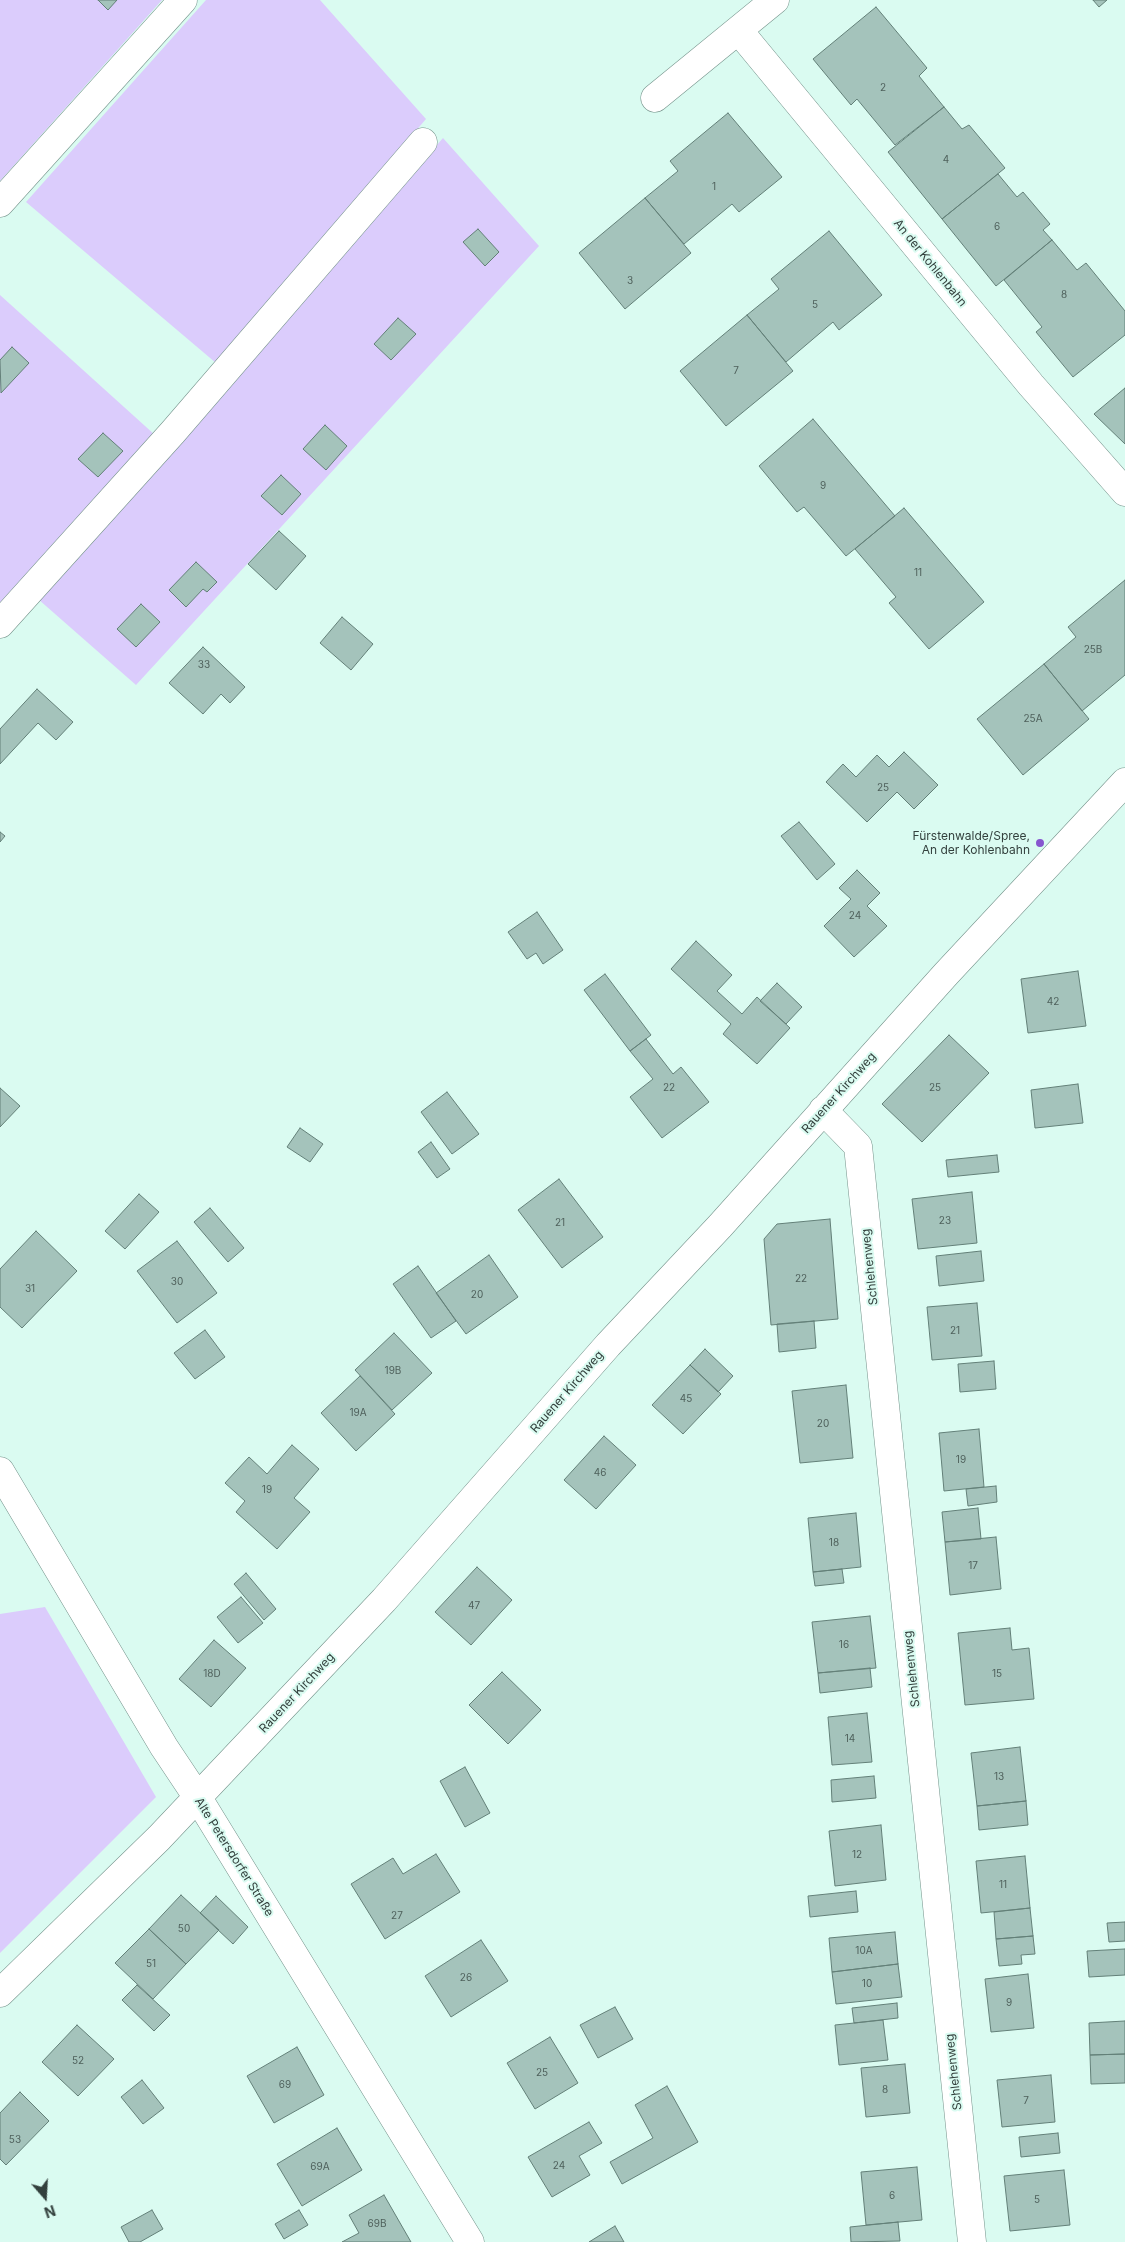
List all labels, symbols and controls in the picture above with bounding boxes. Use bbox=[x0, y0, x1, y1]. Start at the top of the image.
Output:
house number: 2 bbox=[880, 82, 886, 94]
house number: 4 bbox=[943, 154, 949, 166]
house number: 1 bbox=[712, 181, 716, 193]
street label: An der Kohlenbahn bbox=[890, 216, 970, 310]
house number: 6 bbox=[994, 221, 1000, 233]
house number: 3 bbox=[627, 275, 633, 287]
house number: 8 bbox=[1061, 289, 1067, 301]
house number: 5 bbox=[812, 299, 818, 311]
house number: 7 bbox=[733, 365, 739, 377]
house number: 9 bbox=[820, 480, 826, 492]
house number: 11 bbox=[914, 567, 922, 579]
house number: 25B bbox=[1084, 644, 1102, 656]
house number: 33 bbox=[198, 659, 210, 671]
house number: 25A bbox=[1023, 713, 1043, 725]
house number: 25 bbox=[877, 782, 889, 794]
place label: Fürstenwalde/Spree, An der Kohlenbahn bbox=[913, 829, 1030, 857]
marker: Fürstenwalde/Spree, An der Kohlenbahn bbox=[1034, 837, 1046, 849]
house number: 24 bbox=[849, 910, 861, 922]
house number: 42 bbox=[1047, 996, 1059, 1008]
street label: Rauener Kirchweg bbox=[799, 1050, 879, 1136]
house number: 22 bbox=[663, 1082, 675, 1094]
house number: 25 bbox=[929, 1082, 941, 1094]
house number: 23 bbox=[939, 1215, 951, 1227]
house number: 21 bbox=[555, 1217, 565, 1229]
street label: Schlehenweg bbox=[859, 1228, 881, 1306]
house number: 22 bbox=[795, 1273, 807, 1285]
house number: 30 bbox=[171, 1276, 183, 1288]
house number: 31 bbox=[25, 1283, 35, 1295]
house number: 20 bbox=[471, 1289, 483, 1301]
house number: 21 bbox=[950, 1325, 960, 1337]
street label: Rauener Kirchweg bbox=[527, 1348, 607, 1436]
house number: 19B bbox=[385, 1365, 401, 1377]
house number: 45 bbox=[680, 1393, 692, 1405]
house number: 19A bbox=[349, 1407, 367, 1419]
house number: 20 bbox=[817, 1418, 829, 1430]
house number: 19 bbox=[956, 1454, 966, 1466]
house number: 46 bbox=[594, 1467, 606, 1479]
house number: 19 bbox=[262, 1484, 272, 1496]
house number: 18 bbox=[829, 1537, 839, 1549]
house number: 17 bbox=[968, 1560, 978, 1572]
house number: 47 bbox=[468, 1600, 480, 1612]
street label: Schlehenweg bbox=[901, 1630, 923, 1708]
house number: 16 bbox=[839, 1639, 849, 1651]
street label: Rauener Kirchweg bbox=[256, 1650, 338, 1736]
house number: 18D bbox=[203, 1668, 221, 1680]
house number: 15 bbox=[992, 1668, 1002, 1680]
house number: 14 bbox=[845, 1733, 855, 1745]
house number: 13 bbox=[994, 1771, 1004, 1783]
street label: Alte Petersdorfer Straße bbox=[192, 1795, 276, 1919]
house number: 12 bbox=[852, 1849, 862, 1861]
house number: 11 bbox=[999, 1879, 1007, 1891]
house number: 27 bbox=[391, 1910, 403, 1922]
house number: 50 bbox=[178, 1923, 190, 1935]
house number: 10A bbox=[855, 1945, 873, 1957]
house number: 51 bbox=[146, 1958, 156, 1970]
house number: 26 bbox=[460, 1972, 472, 1984]
house number: 10 bbox=[862, 1978, 872, 1990]
house number: 9 bbox=[1006, 1997, 1012, 2009]
street label: Schlehenweg bbox=[943, 2033, 965, 2111]
house number: 52 bbox=[72, 2055, 84, 2067]
house number: 25 bbox=[536, 2067, 548, 2079]
house number: 69 bbox=[279, 2079, 291, 2091]
house number: 8 bbox=[882, 2084, 888, 2096]
house number: 7 bbox=[1023, 2095, 1029, 2107]
house number: 53 bbox=[9, 2134, 21, 2146]
house number: 24 bbox=[553, 2160, 565, 2172]
house number: 69A bbox=[310, 2161, 330, 2173]
north arrow bbox=[20, 2172, 70, 2222]
house number: 6 bbox=[889, 2190, 895, 2202]
house number: 5 bbox=[1034, 2194, 1040, 2206]
text: N bbox=[42, 2202, 58, 2221]
house number: 69B bbox=[368, 2218, 386, 2230]

